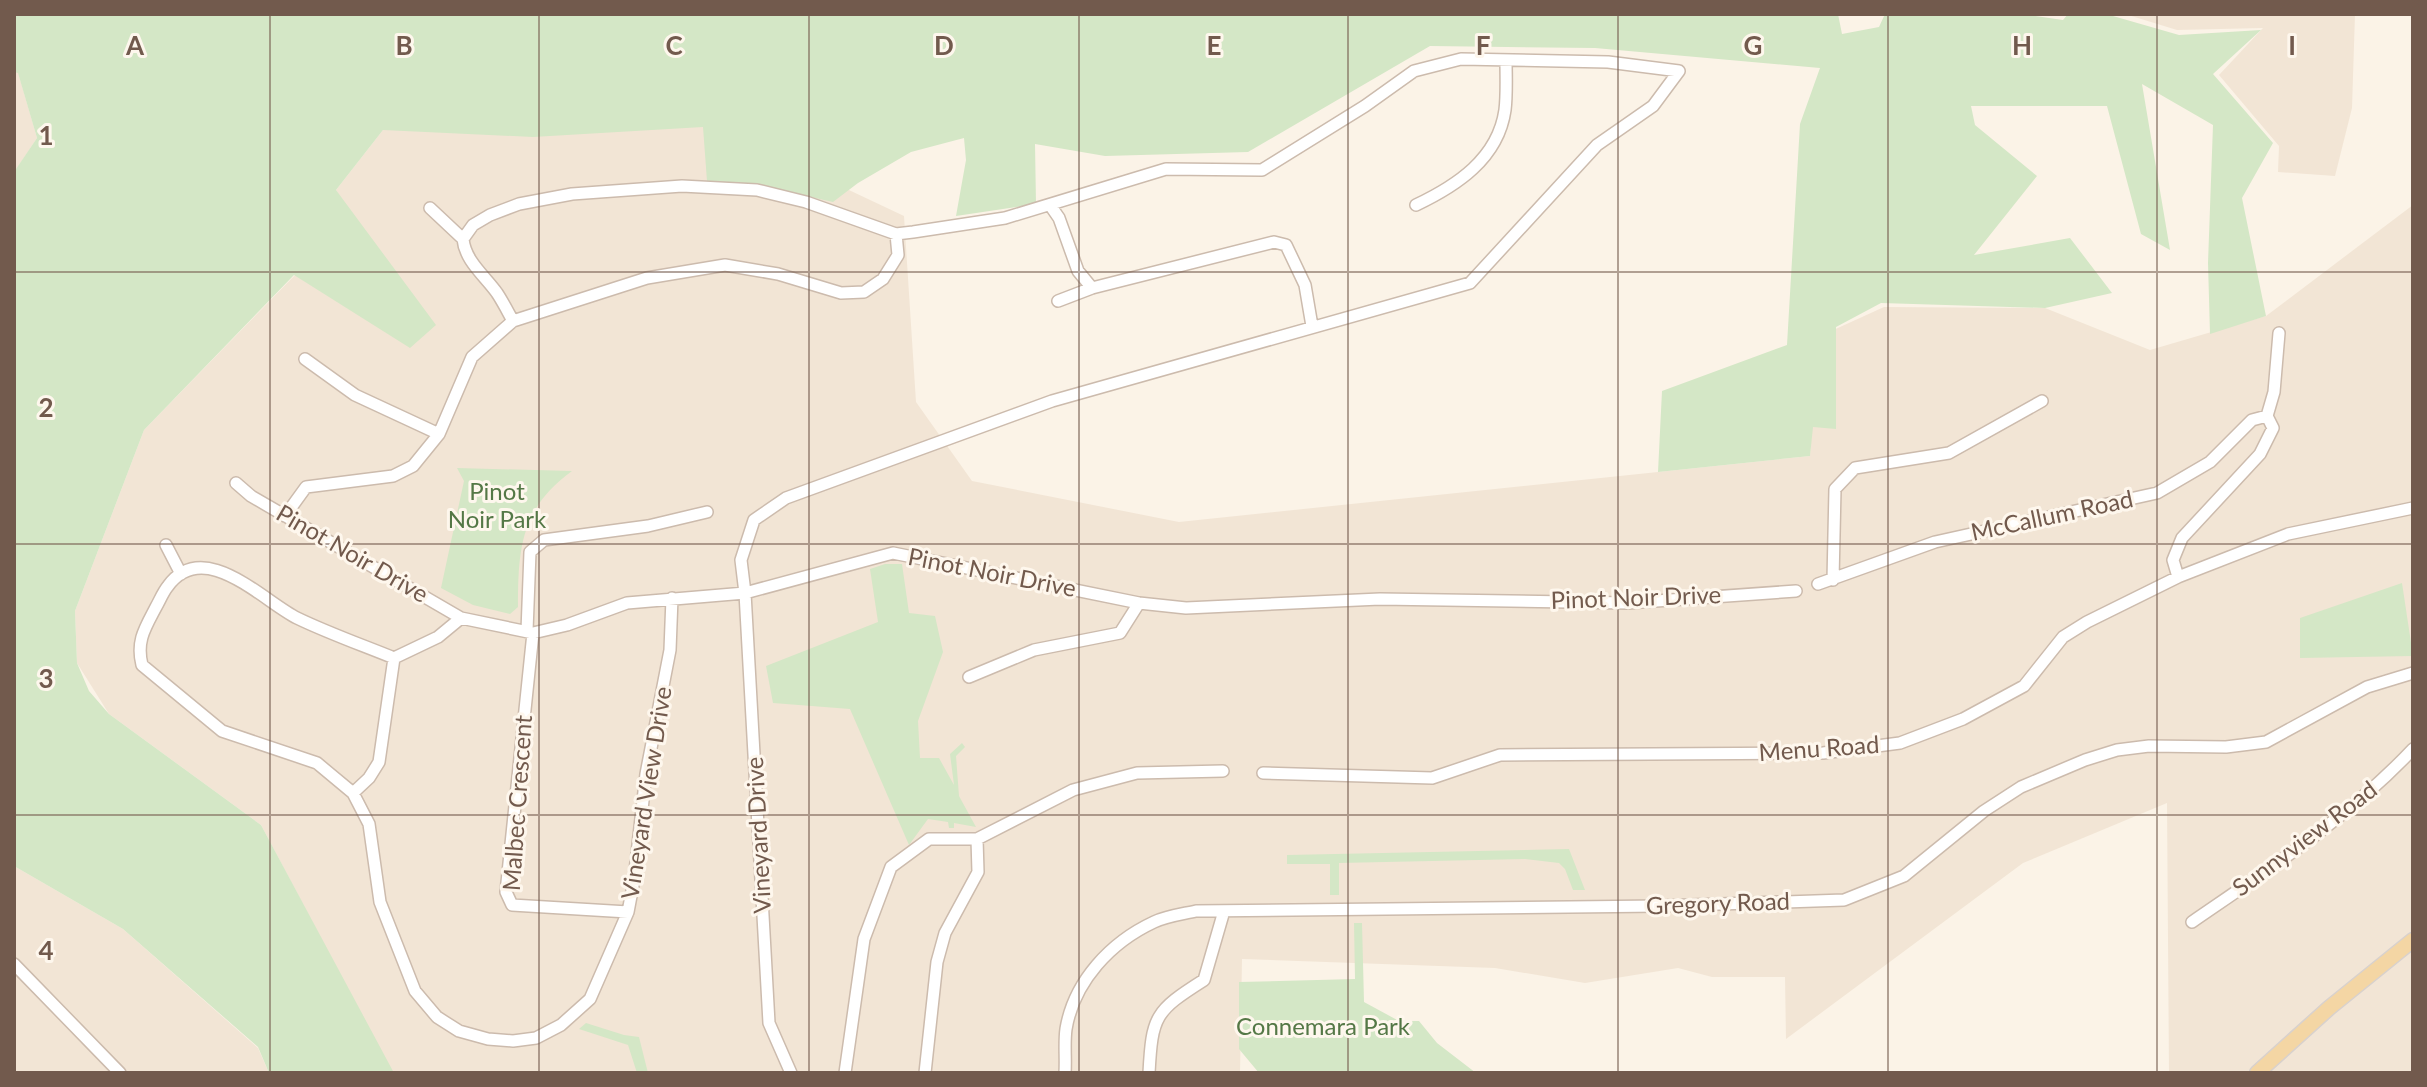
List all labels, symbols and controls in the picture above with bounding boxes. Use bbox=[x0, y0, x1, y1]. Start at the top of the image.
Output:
text: A bbox=[125, 29, 145, 61]
text: B bbox=[395, 29, 413, 61]
text: C bbox=[665, 29, 683, 61]
text: D bbox=[934, 29, 954, 61]
text: E bbox=[1207, 29, 1221, 61]
text: F bbox=[1476, 29, 1490, 61]
text: G bbox=[1744, 29, 1762, 61]
text: H bbox=[2012, 29, 2032, 61]
text: I bbox=[2288, 29, 2296, 61]
text: 1 bbox=[38, 119, 54, 151]
text: 2 bbox=[38, 391, 54, 423]
park label: Pinot Noir Park bbox=[448, 476, 547, 533]
street label: McCallum Road bbox=[1968, 483, 2135, 546]
street label: Pinot Noir Drive bbox=[272, 498, 434, 608]
street label: Pinot Noir Drive bbox=[906, 541, 1079, 602]
street label: Pinot Noir Drive bbox=[1550, 579, 1722, 614]
text: 3 bbox=[38, 662, 54, 694]
street label: Vineyard View Drive bbox=[614, 684, 677, 901]
street label: Malbec Crescent bbox=[496, 714, 537, 892]
street label: Menu Road bbox=[1758, 729, 1880, 766]
street label: Vineyard Drive bbox=[739, 756, 776, 914]
street label: Sunnyview Road bbox=[2226, 774, 2382, 902]
street label: Gregory Road bbox=[1645, 885, 1790, 920]
text: 4 bbox=[38, 934, 54, 966]
park label: Connemara Park bbox=[1236, 1011, 1411, 1040]

